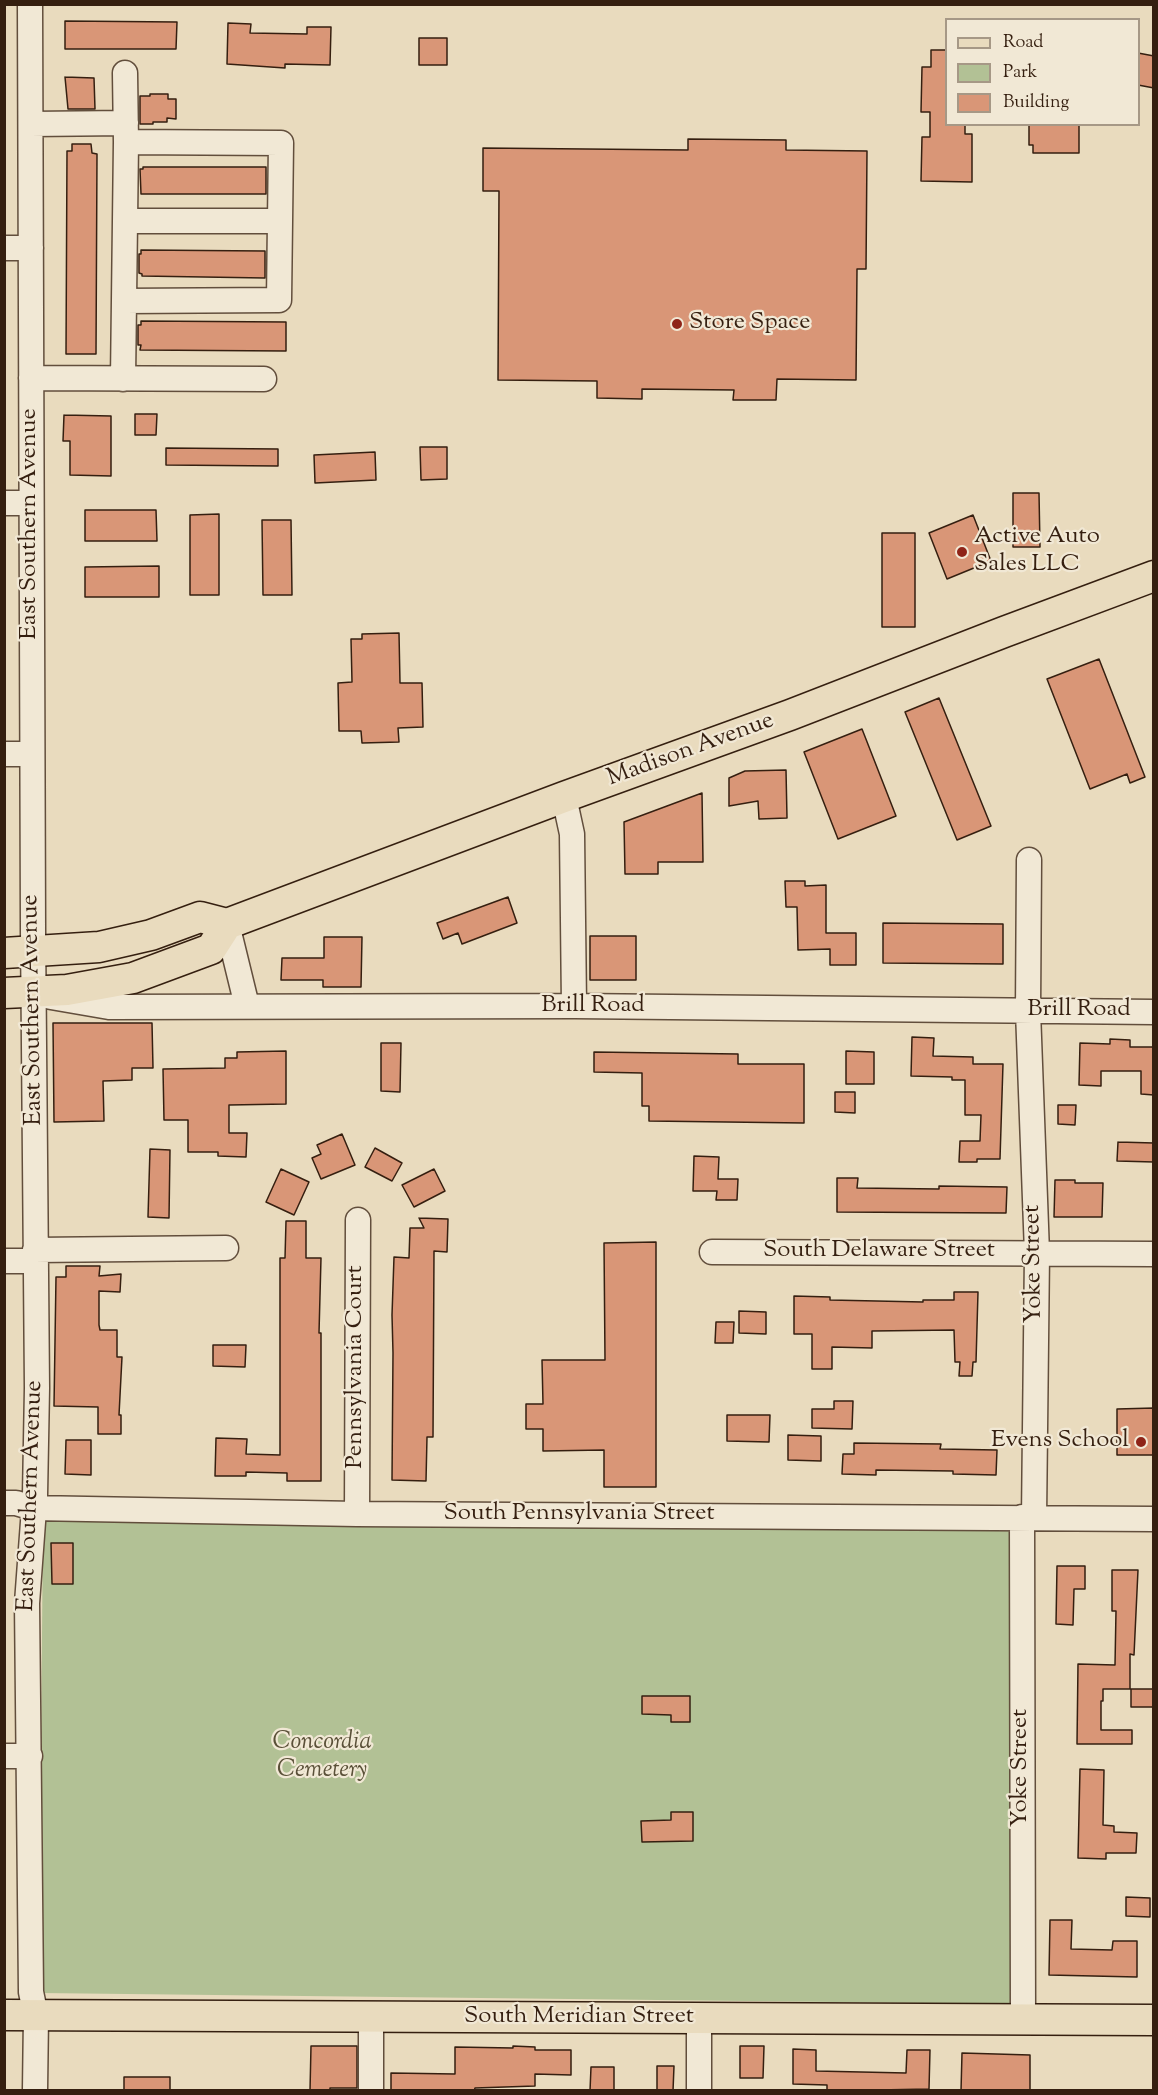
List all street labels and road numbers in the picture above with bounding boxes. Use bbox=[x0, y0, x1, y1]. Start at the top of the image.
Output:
street label: East Southern Avenue bbox=[17, 408, 45, 640]
street label: Madison Avenue bbox=[604, 708, 778, 794]
street label: East Southern Avenue bbox=[18, 894, 50, 1126]
street label: Brill Road bbox=[541, 993, 645, 1021]
street label: Brill Road bbox=[1027, 997, 1131, 1025]
street label: Yoke Street bbox=[1020, 1204, 1050, 1324]
street label: South Delaware Street bbox=[763, 1238, 995, 1266]
street label: Pennsylvania Court bbox=[343, 1265, 371, 1469]
street label: East Southern Avenue bbox=[14, 1380, 50, 1612]
street label: South Pennsylvania Street bbox=[443, 1501, 715, 1529]
street label: Yoke Street bbox=[1008, 1709, 1036, 1827]
street label: South Meridian Street bbox=[464, 2004, 694, 2032]

